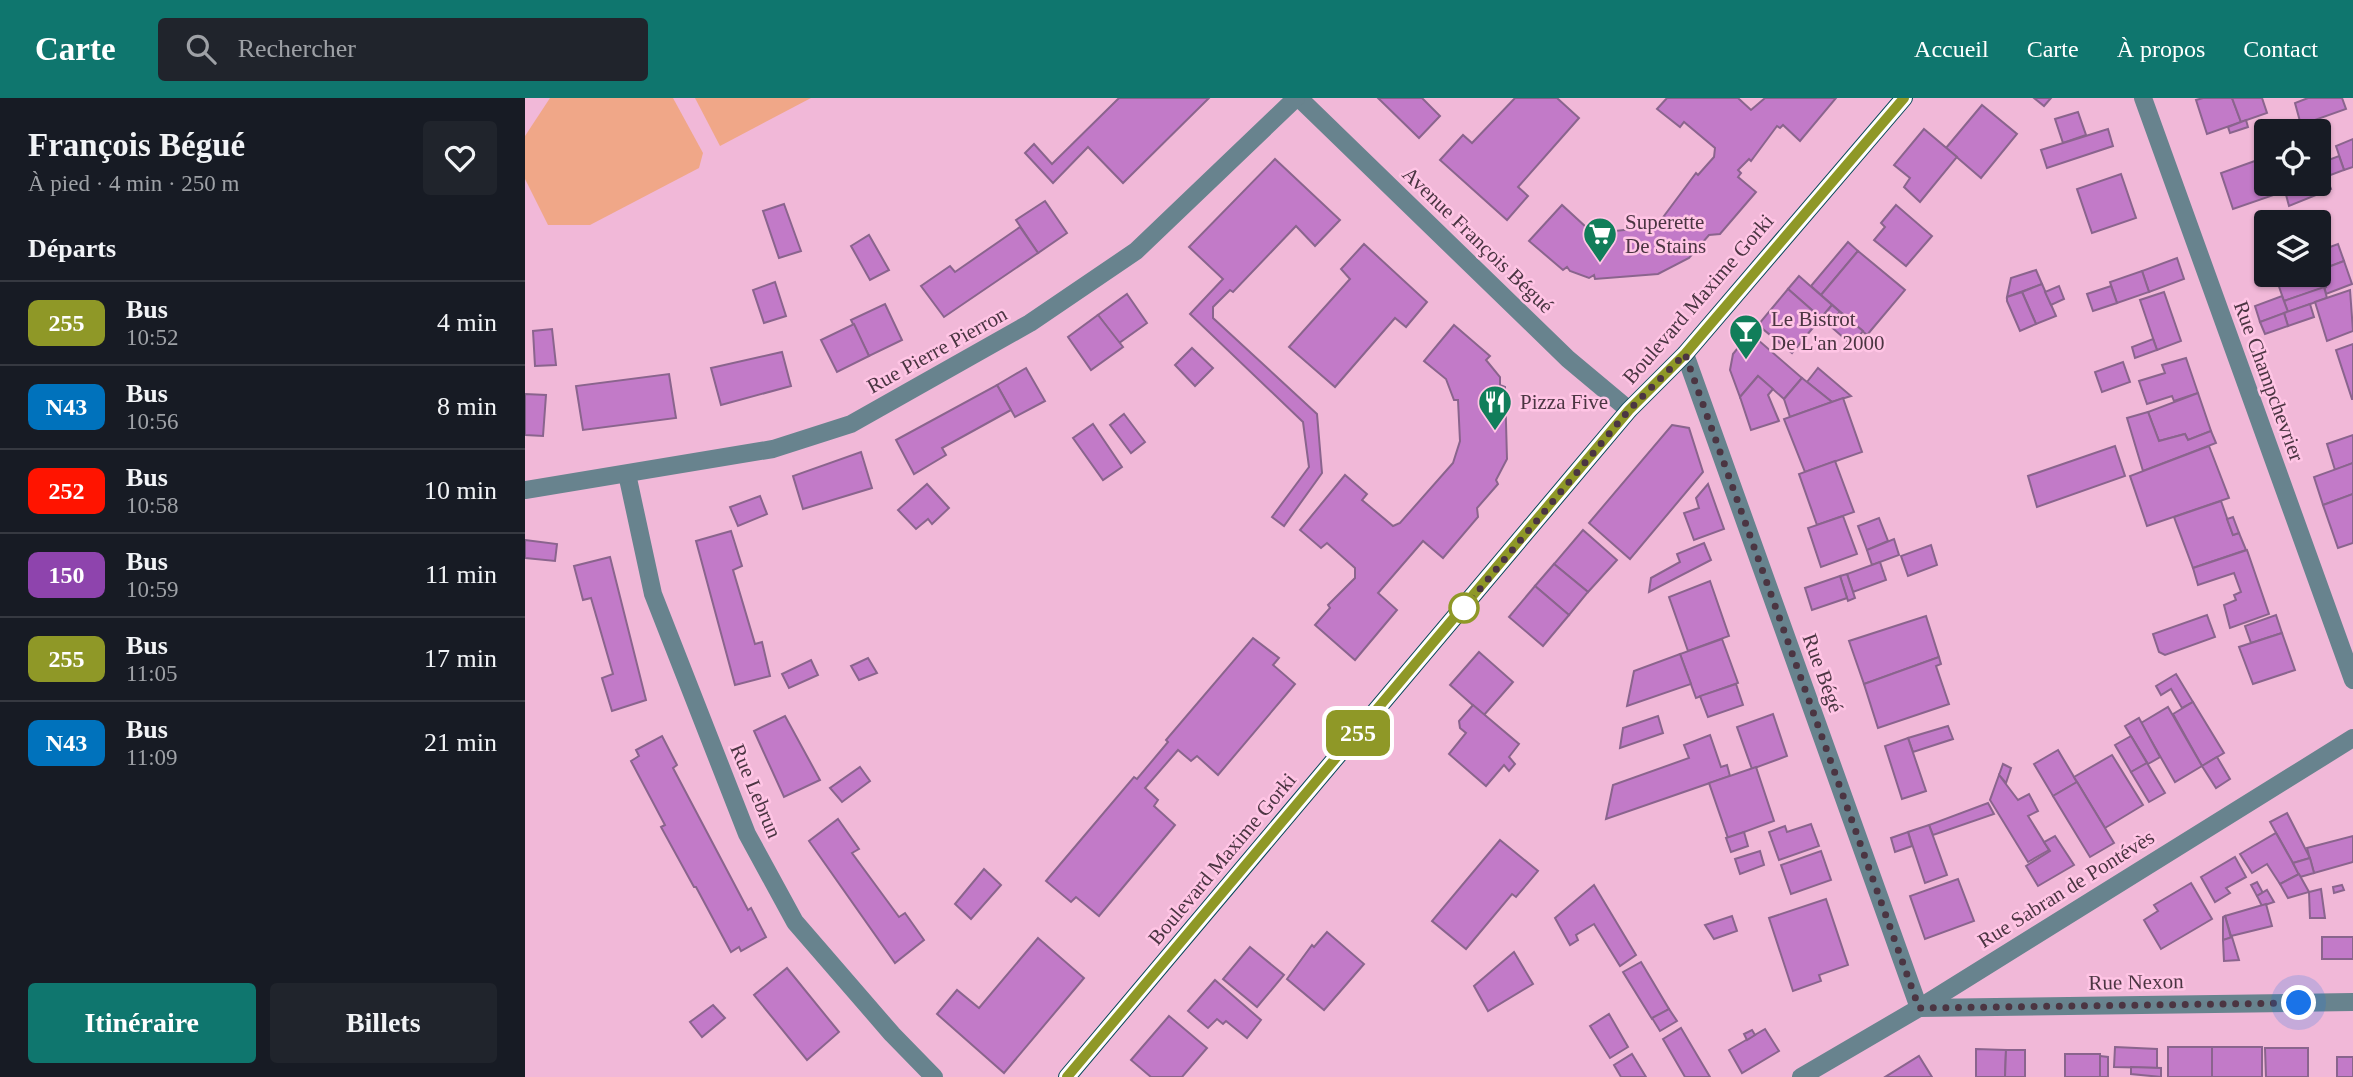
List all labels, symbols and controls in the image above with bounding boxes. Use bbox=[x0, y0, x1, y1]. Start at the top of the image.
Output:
search box bbox=[158, 18, 648, 81]
icon: search bbox=[182, 30, 220, 68]
text: Carte bbox=[35, 31, 116, 67]
text: Rechercher bbox=[238, 34, 356, 63]
text: Accueil bbox=[1914, 36, 1989, 62]
text: Carte bbox=[2027, 36, 2079, 62]
text: À propos bbox=[2117, 36, 2205, 62]
text: Contact bbox=[2243, 36, 2318, 62]
map controls bbox=[2254, 119, 2331, 287]
button: locate bbox=[2254, 119, 2331, 196]
button: heart bbox=[423, 121, 497, 195]
text: François Bégué bbox=[28, 127, 245, 163]
street label: Avenue François Bégué bbox=[1398, 162, 1558, 318]
text: À pied · 4 min · 250 m bbox=[28, 171, 239, 196]
street label: Boulevard Maxime Gorki bbox=[1618, 209, 1778, 389]
place label: Superette De Stains bbox=[1625, 210, 1706, 258]
button: layers bbox=[2254, 210, 2331, 287]
supermarket icon: Superette De Stains bbox=[1581, 215, 1619, 264]
text: Départs bbox=[28, 234, 116, 263]
text: Bus bbox=[126, 295, 168, 324]
street label: Rue Champchevrier bbox=[2229, 298, 2309, 464]
street label: Rue Pierre Pierron bbox=[863, 301, 1012, 398]
place label: Le Bistrot De L'an 2000 bbox=[1771, 307, 1884, 355]
text: 4 min bbox=[437, 308, 497, 337]
text: 255 bbox=[49, 310, 85, 336]
bar icon: Le Bistrot De L'an 2000 bbox=[1727, 312, 1765, 361]
text: 10:52 bbox=[126, 325, 178, 350]
text: Bus bbox=[126, 379, 168, 408]
restaurant icon: Pizza Five bbox=[1476, 383, 1514, 432]
place label: Pizza Five bbox=[1520, 390, 1608, 414]
text: 8 min bbox=[437, 392, 497, 421]
text: N43 bbox=[46, 394, 87, 420]
text: 10:56 bbox=[126, 409, 178, 434]
text: Bus bbox=[126, 463, 168, 492]
text: 10 min bbox=[424, 476, 497, 505]
text: 252 bbox=[49, 478, 85, 504]
text: 10:58 bbox=[126, 493, 178, 518]
text: Bus bbox=[126, 547, 168, 576]
text: 11 min bbox=[425, 560, 497, 589]
text: 150 bbox=[49, 562, 85, 588]
text: 10:59 bbox=[126, 577, 178, 602]
unlabelled marker bbox=[1449, 593, 1479, 623]
street label: Rue Bégé bbox=[1798, 630, 1848, 716]
text: Bus bbox=[126, 631, 168, 660]
text: 17 min bbox=[424, 644, 497, 673]
text: 255 bbox=[49, 646, 85, 672]
text: 11:05 bbox=[126, 661, 178, 686]
line badge: 255 bbox=[1318, 710, 1398, 756]
text: Bus bbox=[126, 715, 168, 744]
text: 255 bbox=[1340, 720, 1376, 746]
text: 21 min bbox=[424, 728, 497, 757]
text: N43 bbox=[46, 730, 87, 756]
street label: Rue Lebrun bbox=[725, 740, 787, 842]
text: 11:09 bbox=[126, 745, 178, 770]
street label: Boulevard Maxime Gorki bbox=[1143, 768, 1301, 950]
street label: Rue Sabran de Pontévès bbox=[1973, 825, 2159, 953]
street label: Rue Nexon bbox=[2088, 969, 2184, 995]
button: Itinéraire bbox=[28, 983, 256, 1063]
button: Billets bbox=[270, 983, 497, 1063]
your location bbox=[2281, 985, 2316, 1020]

